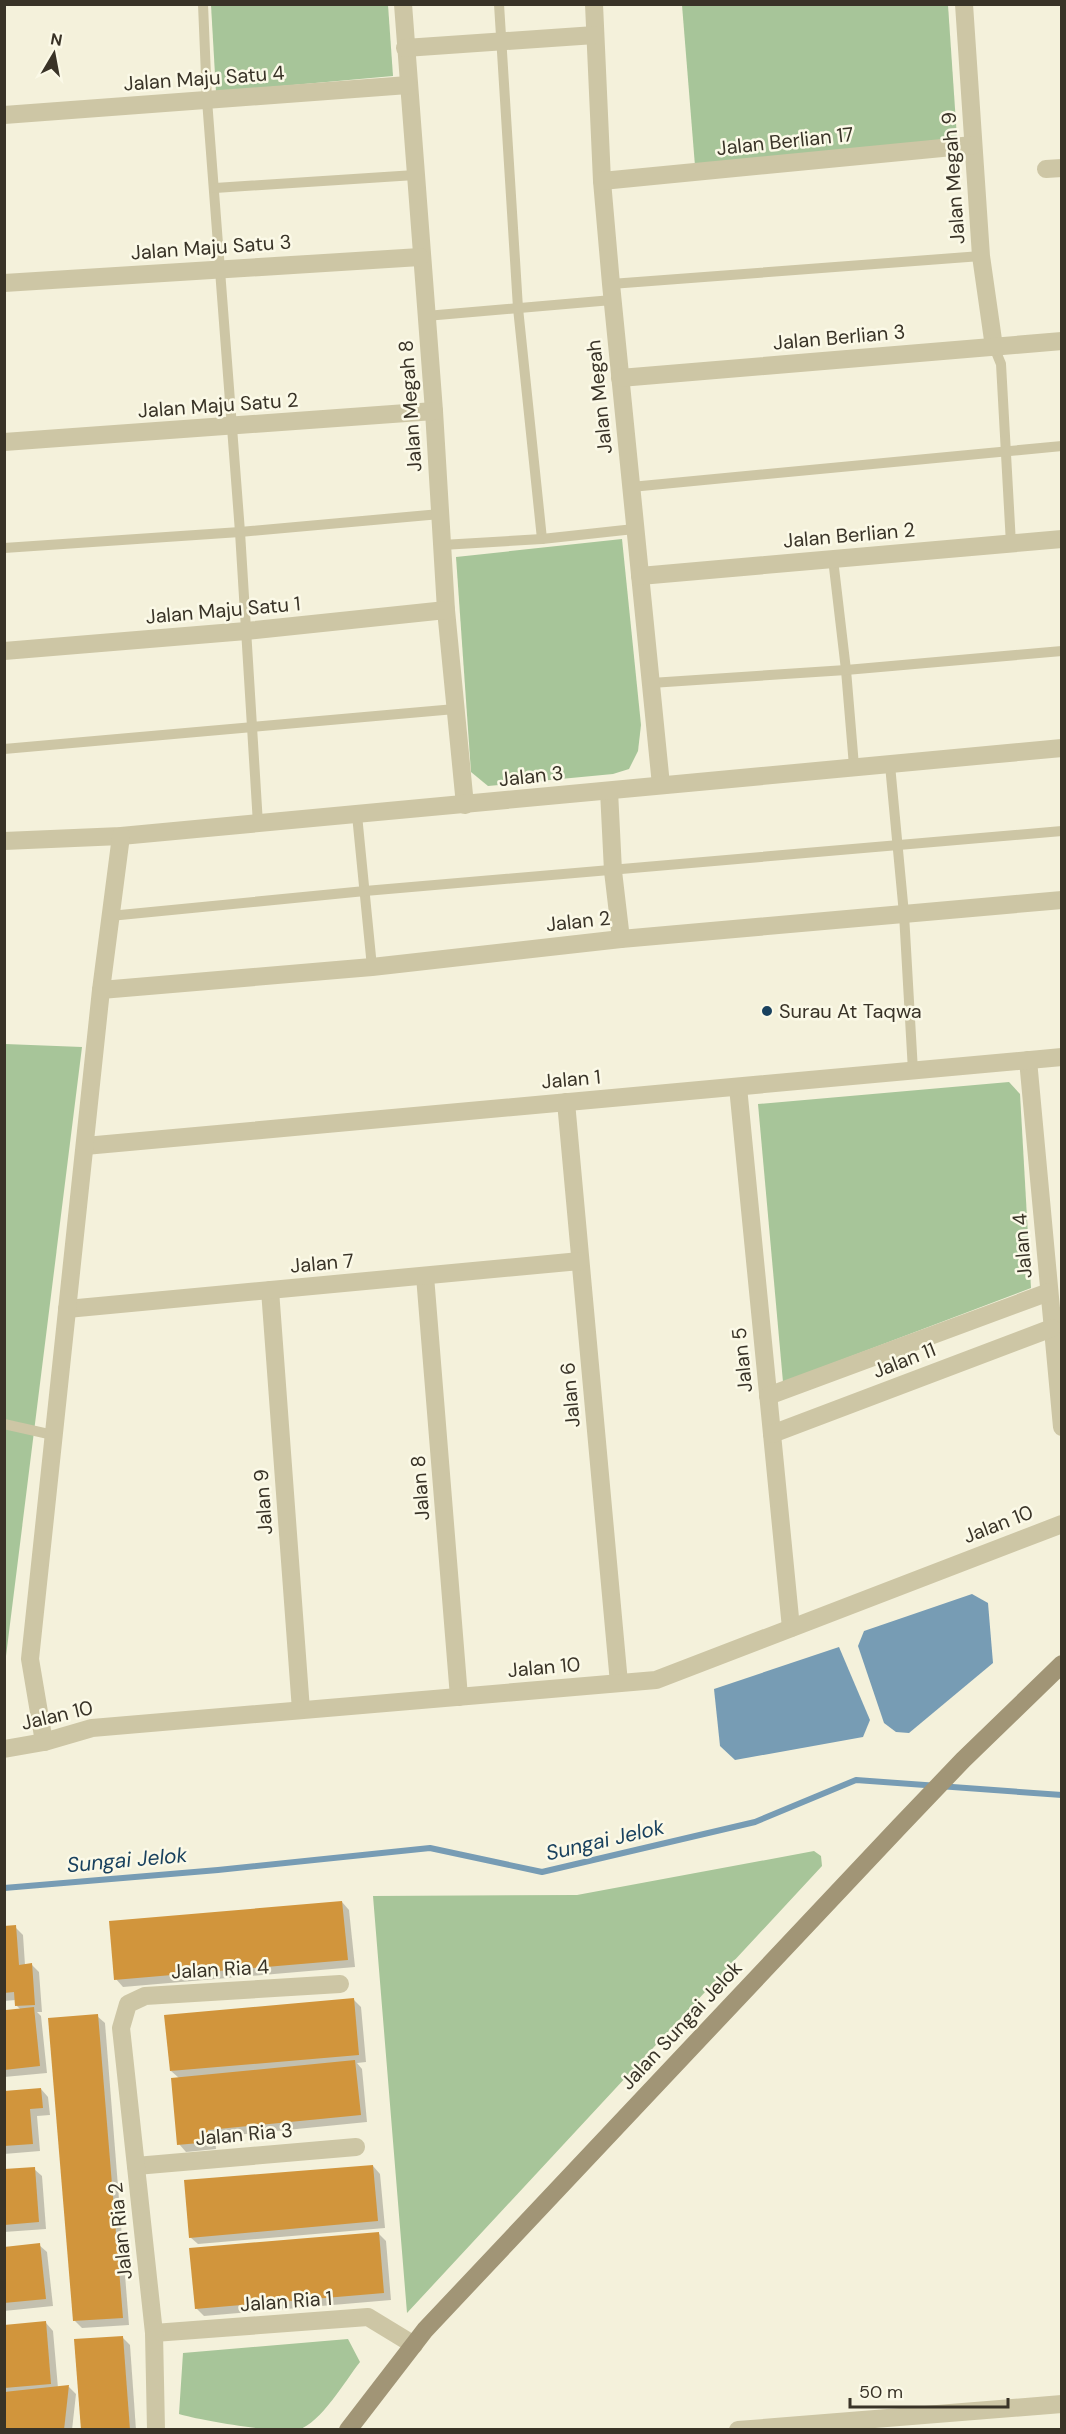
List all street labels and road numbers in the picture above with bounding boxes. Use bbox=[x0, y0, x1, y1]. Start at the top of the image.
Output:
street label: Jalan Maju Satu 4 bbox=[123, 59, 285, 97]
street label: Jalan Megah 9 bbox=[935, 111, 971, 245]
street label: Jalan Berlian 17 bbox=[715, 121, 855, 161]
street label: Jalan Maju Satu 3 bbox=[130, 228, 292, 266]
street label: Jalan Berlian 3 bbox=[772, 318, 906, 356]
street label: Jalan Megah 8 bbox=[392, 339, 428, 473]
street label: Jalan Megah bbox=[580, 339, 618, 455]
street label: Jalan Maju Satu 2 bbox=[137, 386, 299, 424]
street label: Jalan Berlian 2 bbox=[782, 516, 916, 554]
street label: Jalan Maju Satu 1 bbox=[144, 590, 302, 630]
street label: Jalan 3 bbox=[497, 760, 565, 792]
street label: Jalan 2 bbox=[545, 905, 611, 937]
street label: Jalan 1 bbox=[540, 1063, 602, 1095]
street label: Jalan 4 bbox=[1006, 1212, 1038, 1280]
street label: Jalan 7 bbox=[289, 1247, 355, 1279]
street label: Jalan 5 bbox=[726, 1326, 758, 1394]
street label: Jalan 11 bbox=[869, 1336, 939, 1384]
street label: Jalan 6 bbox=[554, 1361, 586, 1429]
street label: Jalan 8 bbox=[405, 1455, 435, 1521]
street label: Jalan 9 bbox=[248, 1468, 278, 1536]
street label: Jalan 10 bbox=[959, 1499, 1037, 1549]
street label: Jalan 10 bbox=[507, 1651, 581, 1683]
street label: Jalan 10 bbox=[19, 1694, 95, 1736]
street label: Jalan Ria 4 bbox=[170, 1953, 270, 1985]
street label: Jalan Sungai Jelok bbox=[614, 1955, 748, 2095]
street label: Jalan Ria 3 bbox=[194, 2117, 294, 2151]
street label: Jalan Ria 2 bbox=[102, 2181, 138, 2281]
street label: Jalan Ria 1 bbox=[239, 2285, 333, 2317]

